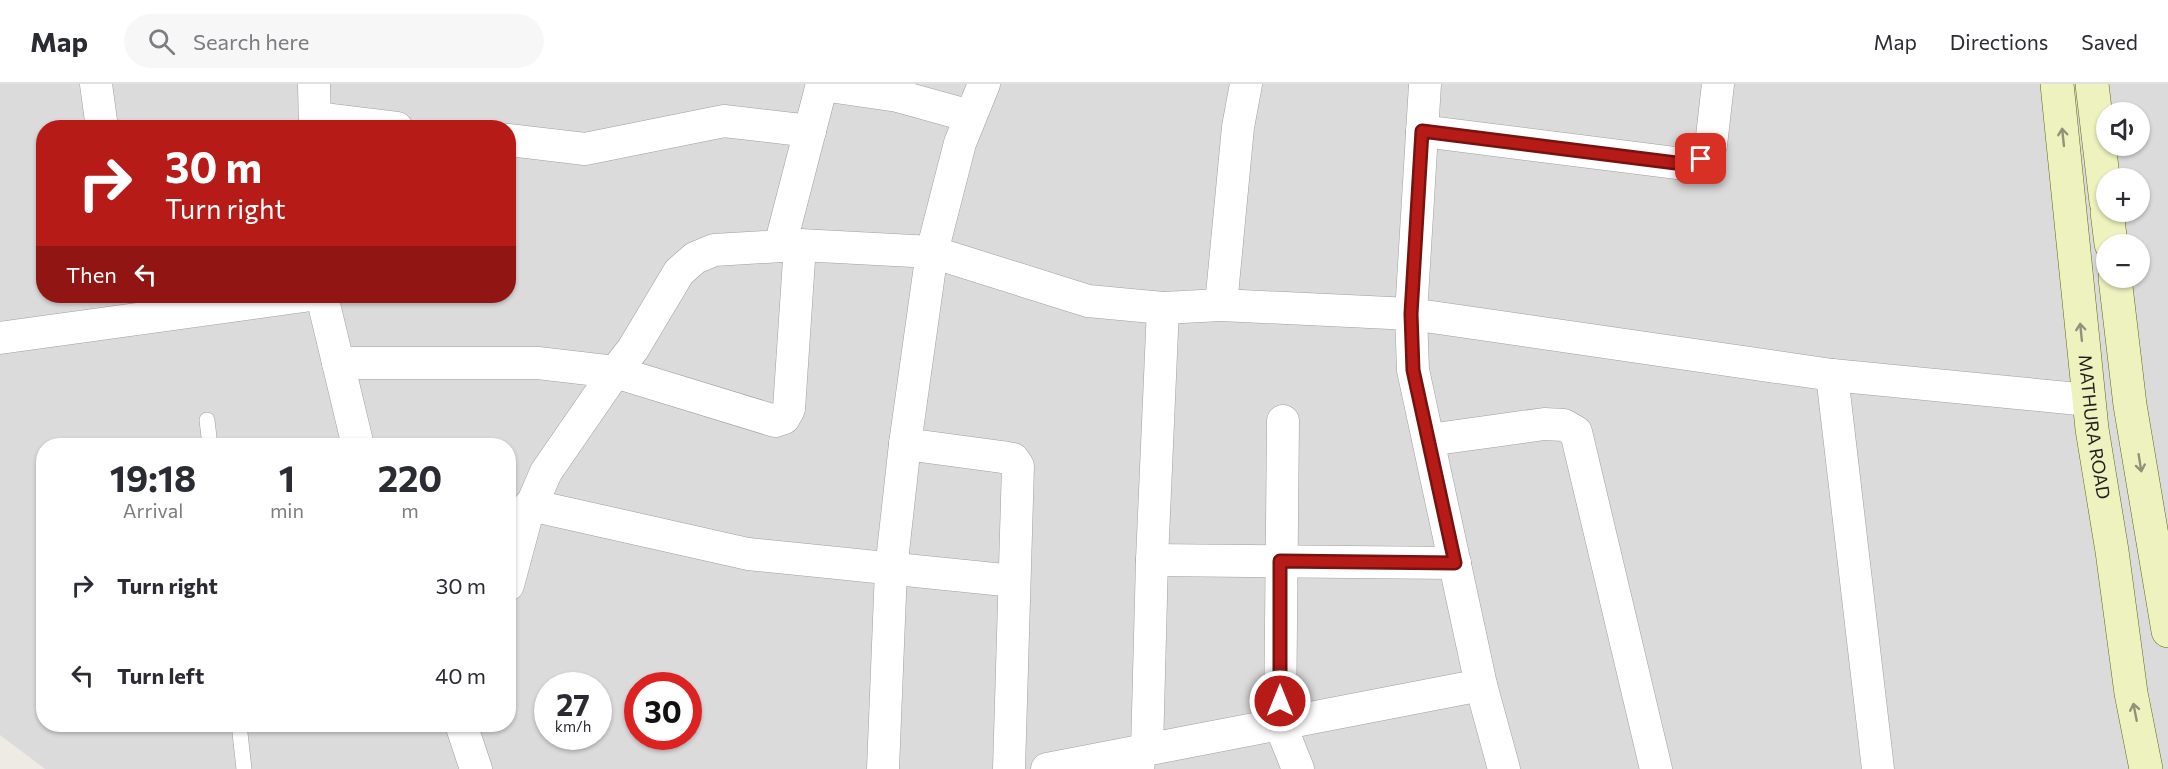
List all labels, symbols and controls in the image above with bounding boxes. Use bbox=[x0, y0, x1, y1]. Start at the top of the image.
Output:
search box bbox=[124, 14, 544, 68]
text: Map bbox=[30, 24, 88, 58]
icon: search bbox=[145, 25, 178, 58]
text: Search here bbox=[193, 28, 309, 55]
text: Map bbox=[1874, 29, 1917, 54]
text: Directions bbox=[1950, 29, 2048, 54]
text: Saved bbox=[2081, 29, 2138, 54]
map controls bbox=[2096, 102, 2150, 288]
button: sound bbox=[2096, 102, 2150, 156]
one-way arrow bbox=[2057, 128, 2068, 148]
pin bbox=[1675, 133, 1726, 184]
text: 30 m bbox=[165, 140, 262, 192]
icon: arrive bbox=[1684, 142, 1717, 175]
icon: right bbox=[66, 144, 144, 222]
button: + bbox=[2096, 168, 2150, 222]
text: Turn right bbox=[165, 192, 285, 225]
button: − bbox=[2096, 234, 2150, 288]
icon: left bbox=[129, 258, 162, 291]
text: Then bbox=[66, 261, 117, 288]
one-way arrow bbox=[2075, 322, 2086, 342]
street label: MATHURA ROAD bbox=[2075, 353, 2115, 501]
one-way arrow bbox=[2135, 452, 2146, 472]
text: 19:18 bbox=[110, 455, 196, 499]
text: 1 bbox=[279, 455, 295, 499]
text: 220 bbox=[378, 455, 442, 499]
text: Arrival bbox=[123, 498, 183, 522]
text: min bbox=[270, 498, 304, 522]
text: m bbox=[401, 498, 419, 522]
icon: right bbox=[66, 569, 99, 602]
text: Turn right bbox=[117, 572, 218, 599]
text: 30 m bbox=[436, 572, 486, 599]
icon: left bbox=[66, 659, 99, 692]
text: Turn left bbox=[117, 662, 204, 689]
text: 40 m bbox=[435, 662, 486, 689]
position arrow bbox=[1248, 669, 1312, 733]
speed limit sign: 30 bbox=[624, 672, 702, 750]
text: 27 bbox=[556, 685, 590, 722]
one-way arrow bbox=[2129, 702, 2140, 722]
text: km/h bbox=[555, 717, 591, 735]

